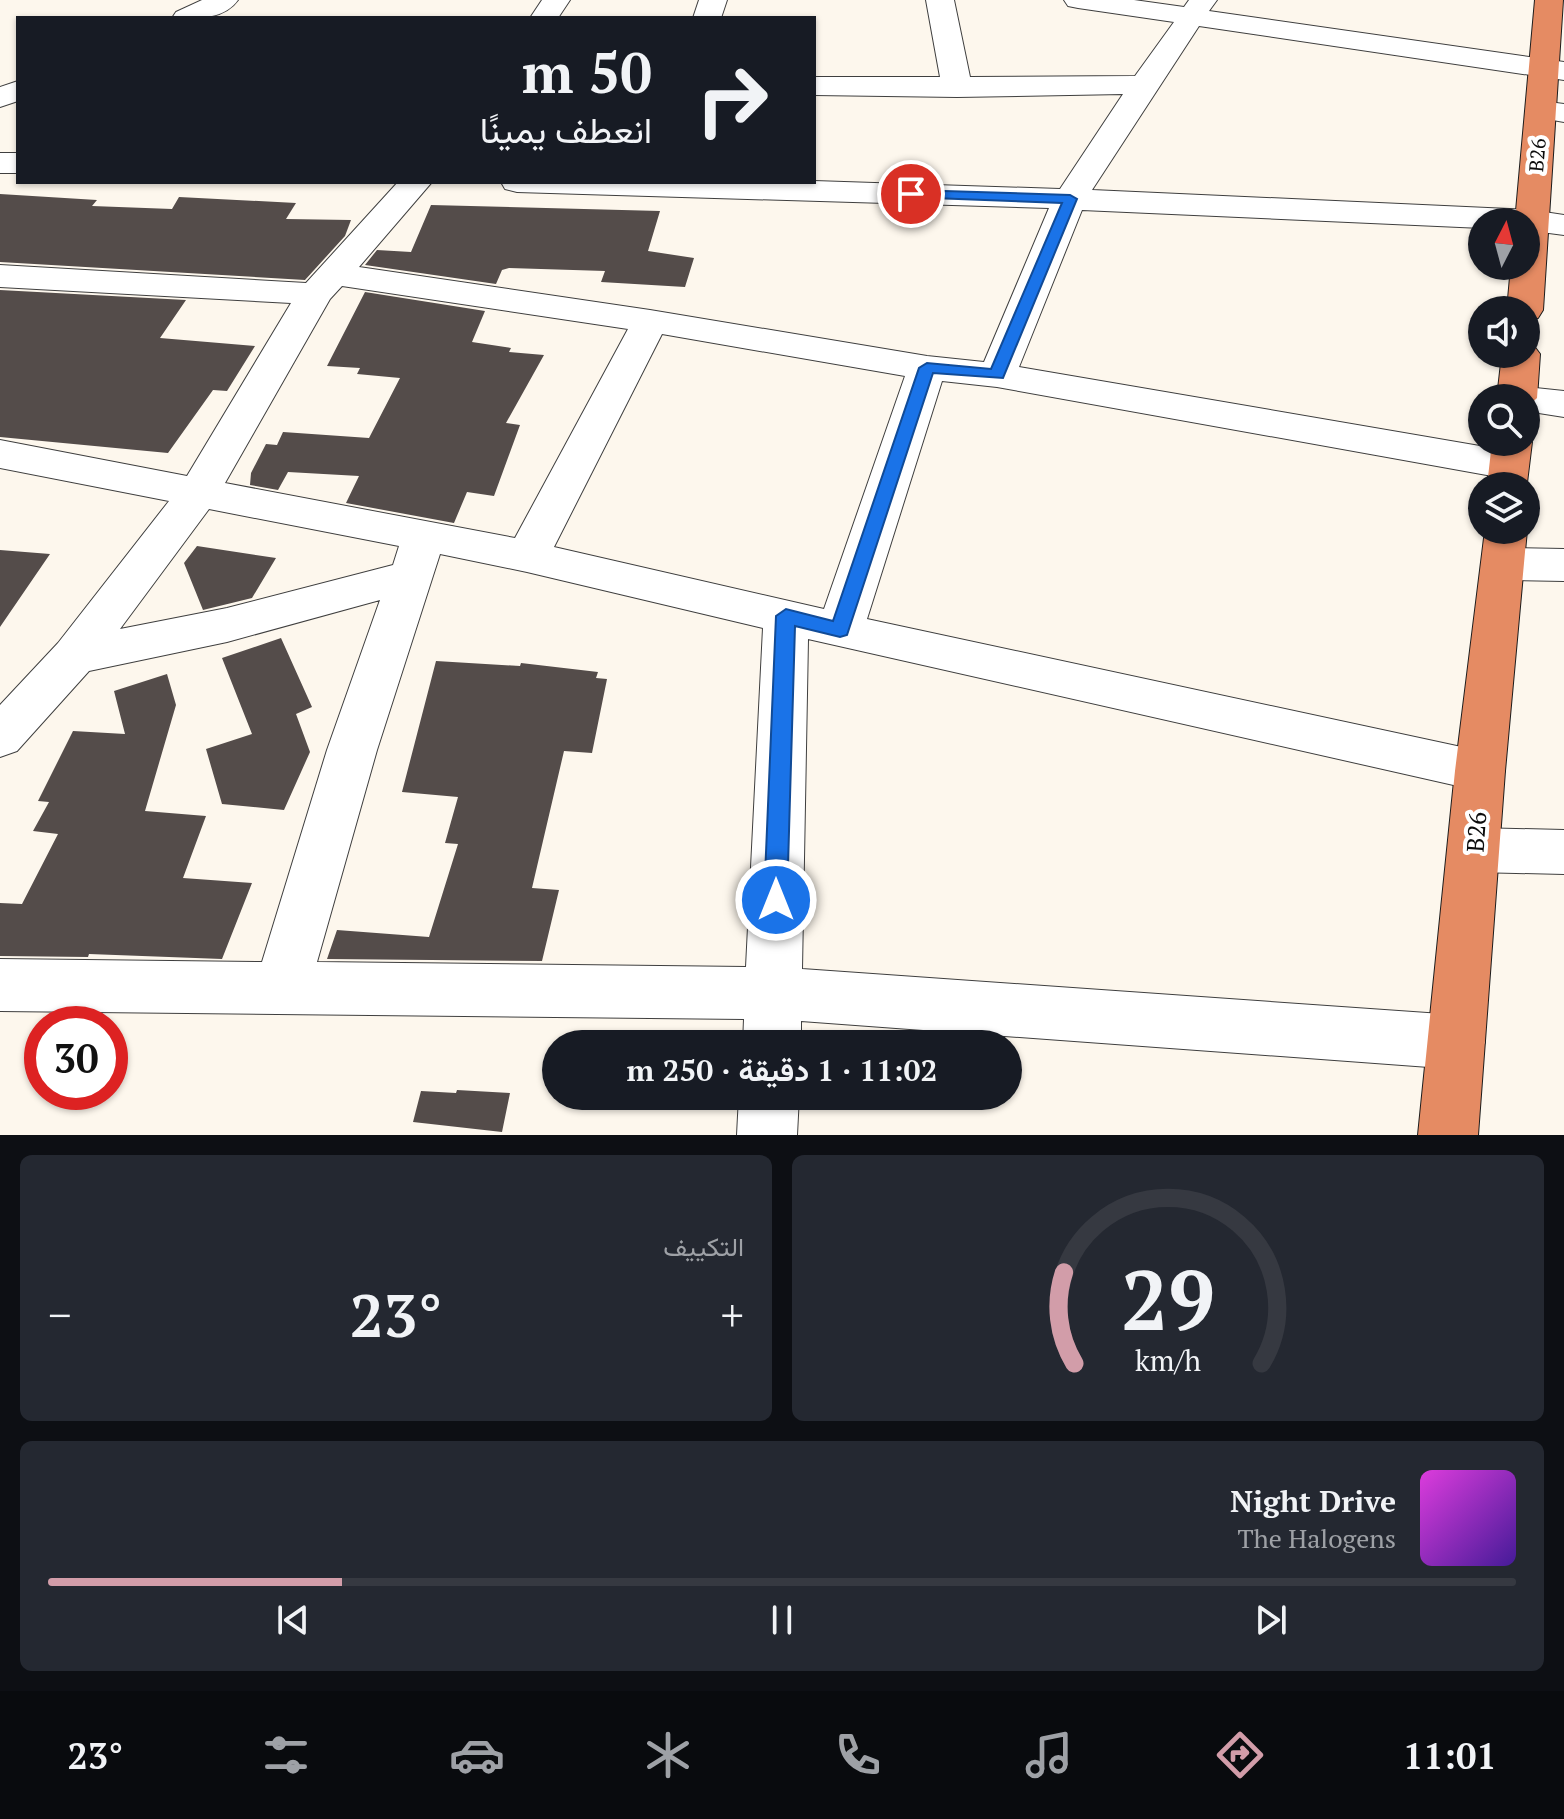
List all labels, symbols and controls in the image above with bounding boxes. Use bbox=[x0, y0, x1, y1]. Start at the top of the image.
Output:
text: 50 m bbox=[522, 35, 652, 109]
icon: right bbox=[680, 48, 784, 152]
text: انعطف يمينًا bbox=[480, 106, 652, 153]
street label: B26 bbox=[1522, 137, 1552, 173]
pin bbox=[877, 160, 945, 228]
icon: arrive bbox=[889, 172, 933, 216]
north arrow bbox=[1468, 208, 1540, 280]
map controls bbox=[1468, 208, 1540, 544]
button: sound bbox=[1468, 296, 1540, 368]
button: search bbox=[1468, 384, 1540, 456]
button: layers bbox=[1468, 472, 1540, 544]
street label: B26 bbox=[1459, 811, 1493, 853]
position arrow bbox=[734, 858, 818, 942]
speed limit sign: 30 bbox=[24, 1006, 128, 1110]
text: 11:02 · 1 دقيقة · 250 m bbox=[627, 1050, 937, 1090]
text: التكييف bbox=[663, 1229, 744, 1263]
text: 29 bbox=[1121, 1244, 1215, 1354]
text: 23° bbox=[350, 1275, 442, 1354]
text: − bbox=[48, 1285, 71, 1344]
text: + bbox=[721, 1285, 744, 1344]
text: km/h bbox=[1135, 1341, 1201, 1379]
text: Night Drive bbox=[1230, 1481, 1396, 1521]
text: The Halogens bbox=[1238, 1521, 1396, 1555]
icon: previous bbox=[271, 1598, 315, 1642]
icon: pause bbox=[760, 1598, 804, 1642]
icon: next bbox=[1249, 1598, 1293, 1642]
icon: filters bbox=[258, 1727, 314, 1783]
icon: car bbox=[449, 1727, 505, 1783]
icon: climate bbox=[640, 1727, 696, 1783]
icon: phone bbox=[830, 1727, 886, 1783]
icon: music bbox=[1021, 1727, 1077, 1783]
icon: directions bbox=[1212, 1727, 1268, 1783]
text: 23° bbox=[68, 1732, 123, 1779]
text: 11:01 bbox=[1403, 1732, 1497, 1779]

